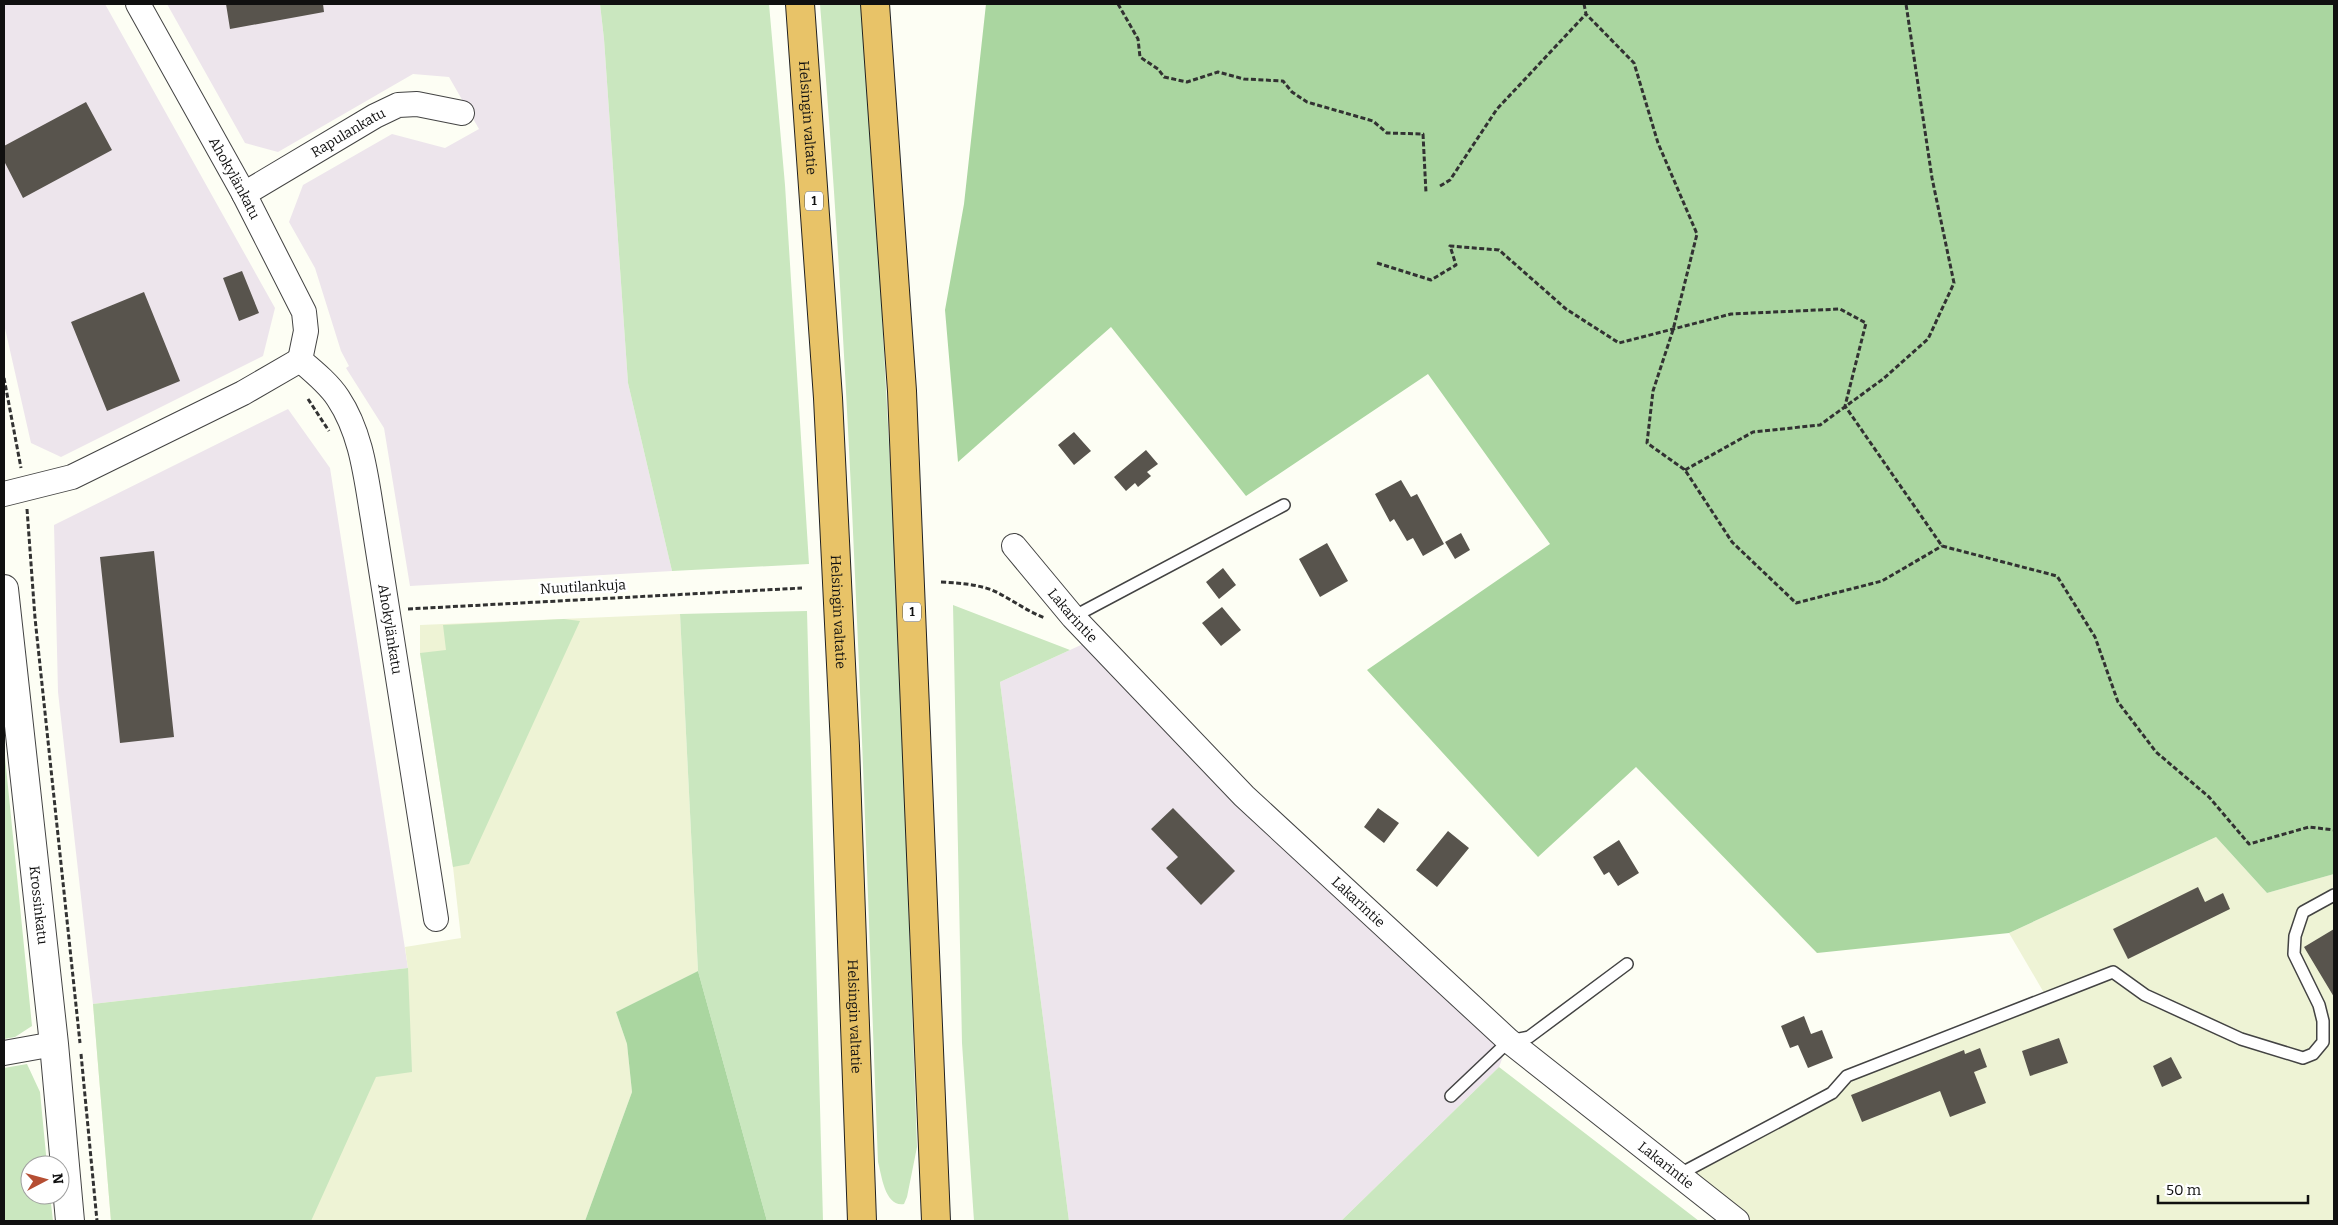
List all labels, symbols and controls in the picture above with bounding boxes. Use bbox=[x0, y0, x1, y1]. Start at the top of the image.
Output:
street label: Helsingin valtatie bbox=[796, 60, 821, 175]
street label: Rapulankatu bbox=[308, 104, 388, 161]
street label: Ahokylänkatu bbox=[205, 134, 264, 222]
road number: 1 bbox=[805, 192, 823, 210]
street label: Helsingin valtatie bbox=[827, 554, 850, 669]
street label: Nuutilankuja bbox=[540, 576, 627, 598]
street label: Ahokylänkatu bbox=[375, 583, 406, 676]
street label: Lakarintie bbox=[1044, 585, 1101, 646]
road number: 1 bbox=[903, 602, 921, 622]
street label: Krossinkatu bbox=[26, 865, 52, 946]
street label: Lakarintie bbox=[1328, 873, 1389, 931]
street label: Helsingin valtatie bbox=[844, 959, 865, 1074]
street label: Lakarintie bbox=[1635, 1138, 1698, 1192]
north arrow bbox=[20, 1155, 70, 1205]
text: N bbox=[48, 1172, 66, 1185]
scale bar bbox=[2158, 1172, 2308, 1204]
text: 50 m bbox=[2166, 1181, 2202, 1199]

